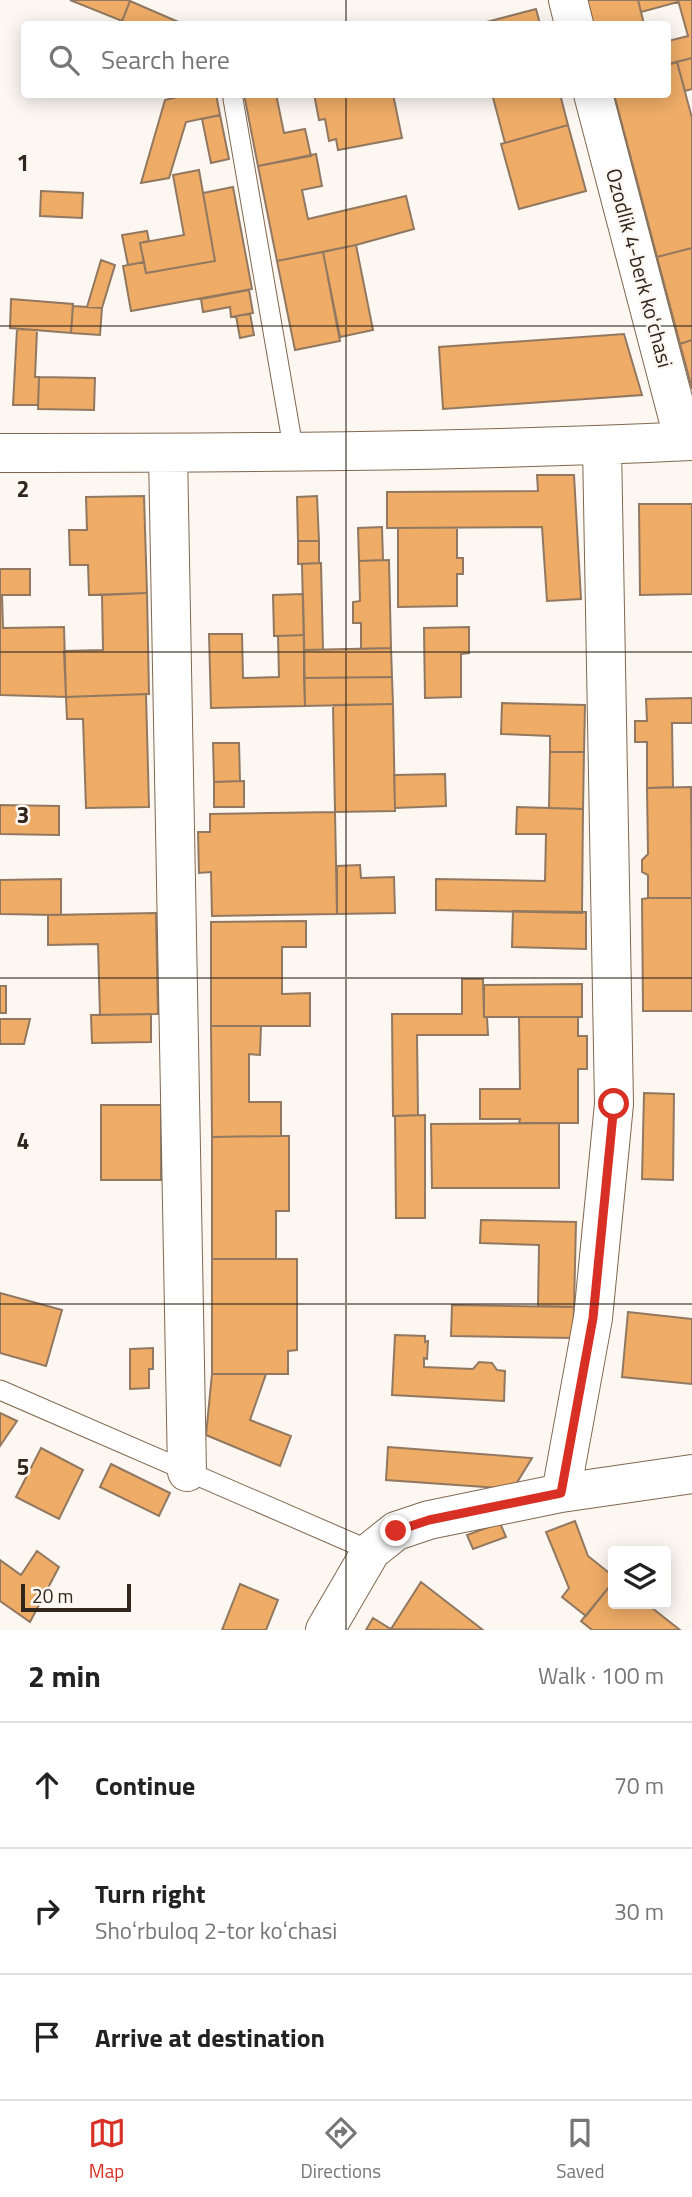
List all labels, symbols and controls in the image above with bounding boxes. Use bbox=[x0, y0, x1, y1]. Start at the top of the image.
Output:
search box bbox=[21, 21, 671, 98]
text: Search here bbox=[101, 40, 230, 79]
icon: search bbox=[45, 41, 83, 79]
text: 1 bbox=[17, 145, 29, 180]
street label: Ozodlik 4-berk koʻchasi bbox=[598, 165, 682, 371]
text: 2 bbox=[17, 471, 29, 506]
text: 3 bbox=[17, 797, 29, 832]
route start bbox=[598, 1088, 629, 1119]
text: 4 bbox=[17, 1123, 29, 1158]
text: 5 bbox=[17, 1449, 29, 1484]
route end bbox=[380, 1515, 411, 1546]
map controls bbox=[608, 1546, 671, 1609]
button: layers bbox=[608, 1546, 671, 1609]
scale bar bbox=[21, 1581, 131, 1613]
text: 20 m bbox=[32, 1581, 73, 1610]
text: 2 min bbox=[28, 1653, 101, 1699]
text: Walk · 100 m bbox=[538, 1658, 664, 1693]
icon: ahead bbox=[28, 1766, 66, 1804]
text: Continue bbox=[95, 1766, 195, 1805]
text: 70 m bbox=[614, 1768, 664, 1803]
text: Turn right bbox=[95, 1874, 206, 1913]
icon: right bbox=[28, 1892, 66, 1930]
text: 30 m bbox=[614, 1894, 664, 1929]
text: Shoʻrbuloq 2-tor koʻchasi bbox=[95, 1913, 337, 1948]
icon: arrive bbox=[28, 2018, 66, 2056]
text: Arrive at destination bbox=[95, 2018, 325, 2057]
tab: Map bbox=[88, 2114, 126, 2185]
tab: Directions bbox=[301, 2114, 381, 2185]
tab: Saved bbox=[556, 2114, 604, 2185]

